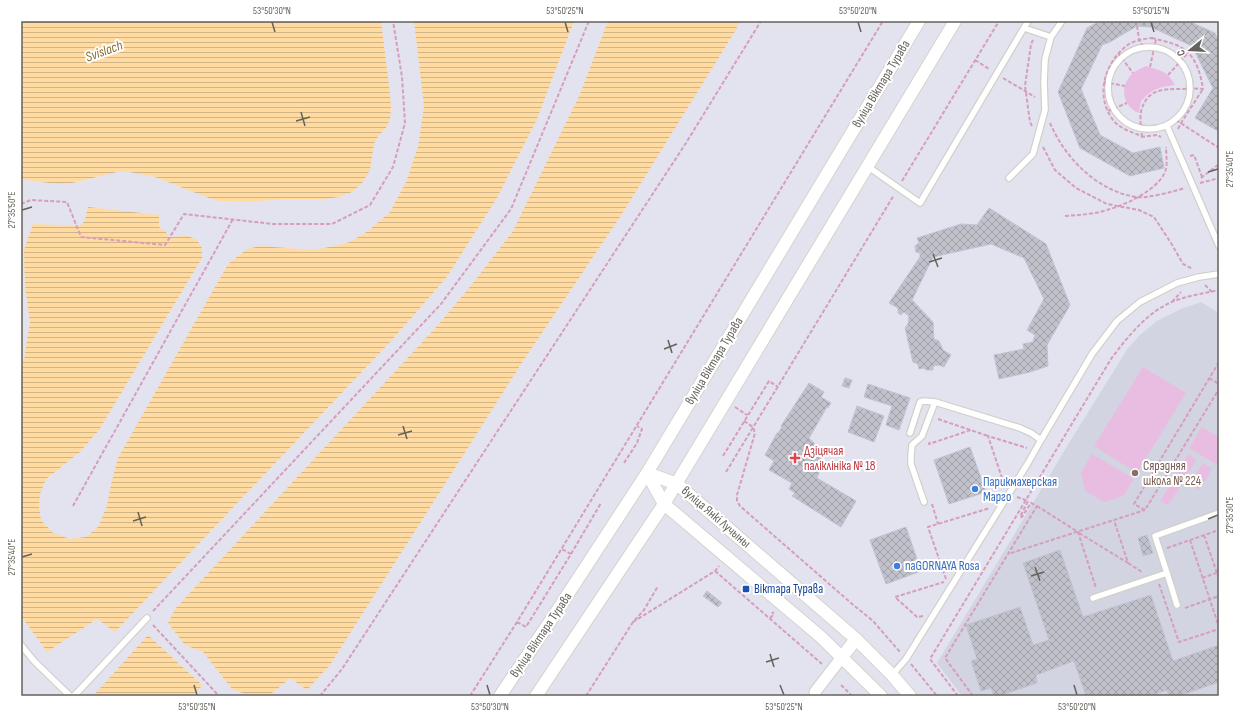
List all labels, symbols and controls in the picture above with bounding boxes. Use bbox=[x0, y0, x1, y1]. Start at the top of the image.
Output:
text: 53°50'30"N bbox=[253, 5, 291, 17]
text: 53°50'25"N bbox=[546, 5, 584, 17]
text: 53°50'20"N bbox=[839, 5, 877, 17]
text: 53°50'15"N bbox=[1133, 5, 1169, 17]
north arrow bbox=[1170, 30, 1210, 70]
water label: Svislach bbox=[83, 36, 125, 66]
street label: вуліца Віктара Турава bbox=[849, 37, 913, 131]
text: С bbox=[1174, 48, 1188, 58]
text: 27°35'40"E bbox=[1224, 151, 1236, 187]
text: 27°35'50"E bbox=[6, 192, 18, 228]
street label: вуліца Віктара Турава bbox=[682, 314, 746, 408]
place label: Дзіцячая паліклініка № 18 bbox=[804, 443, 876, 474]
marker: Дзіцячая паліклініка № 18 bbox=[789, 452, 801, 464]
place label: Сярэдняя школа № 224 bbox=[1143, 458, 1202, 489]
marker: Сярэдняя школа № 224 bbox=[1130, 468, 1140, 478]
place label: Парикмахерская Марго bbox=[983, 474, 1057, 505]
street label: вуліца Янкі Лучыны bbox=[678, 483, 754, 551]
marker: Парикмахерская Марго bbox=[970, 484, 980, 494]
text: 27°35'30"E bbox=[1224, 497, 1236, 533]
text: 27°35'40"E bbox=[6, 539, 18, 575]
place label: naGORNAYA Rosa bbox=[905, 558, 980, 574]
marker: naGORNAYA Rosa bbox=[892, 561, 902, 571]
place label: Віктара Турава bbox=[754, 581, 823, 597]
marker: Віктара Турава bbox=[741, 584, 751, 594]
street label: вуліца Віктара Турава bbox=[507, 589, 575, 681]
text: 53°50'35"N bbox=[178, 701, 216, 713]
text: 53°50'30"N bbox=[471, 701, 509, 713]
text: 53°50'25"N bbox=[765, 701, 803, 713]
text: 53°50'20"N bbox=[1058, 701, 1096, 713]

